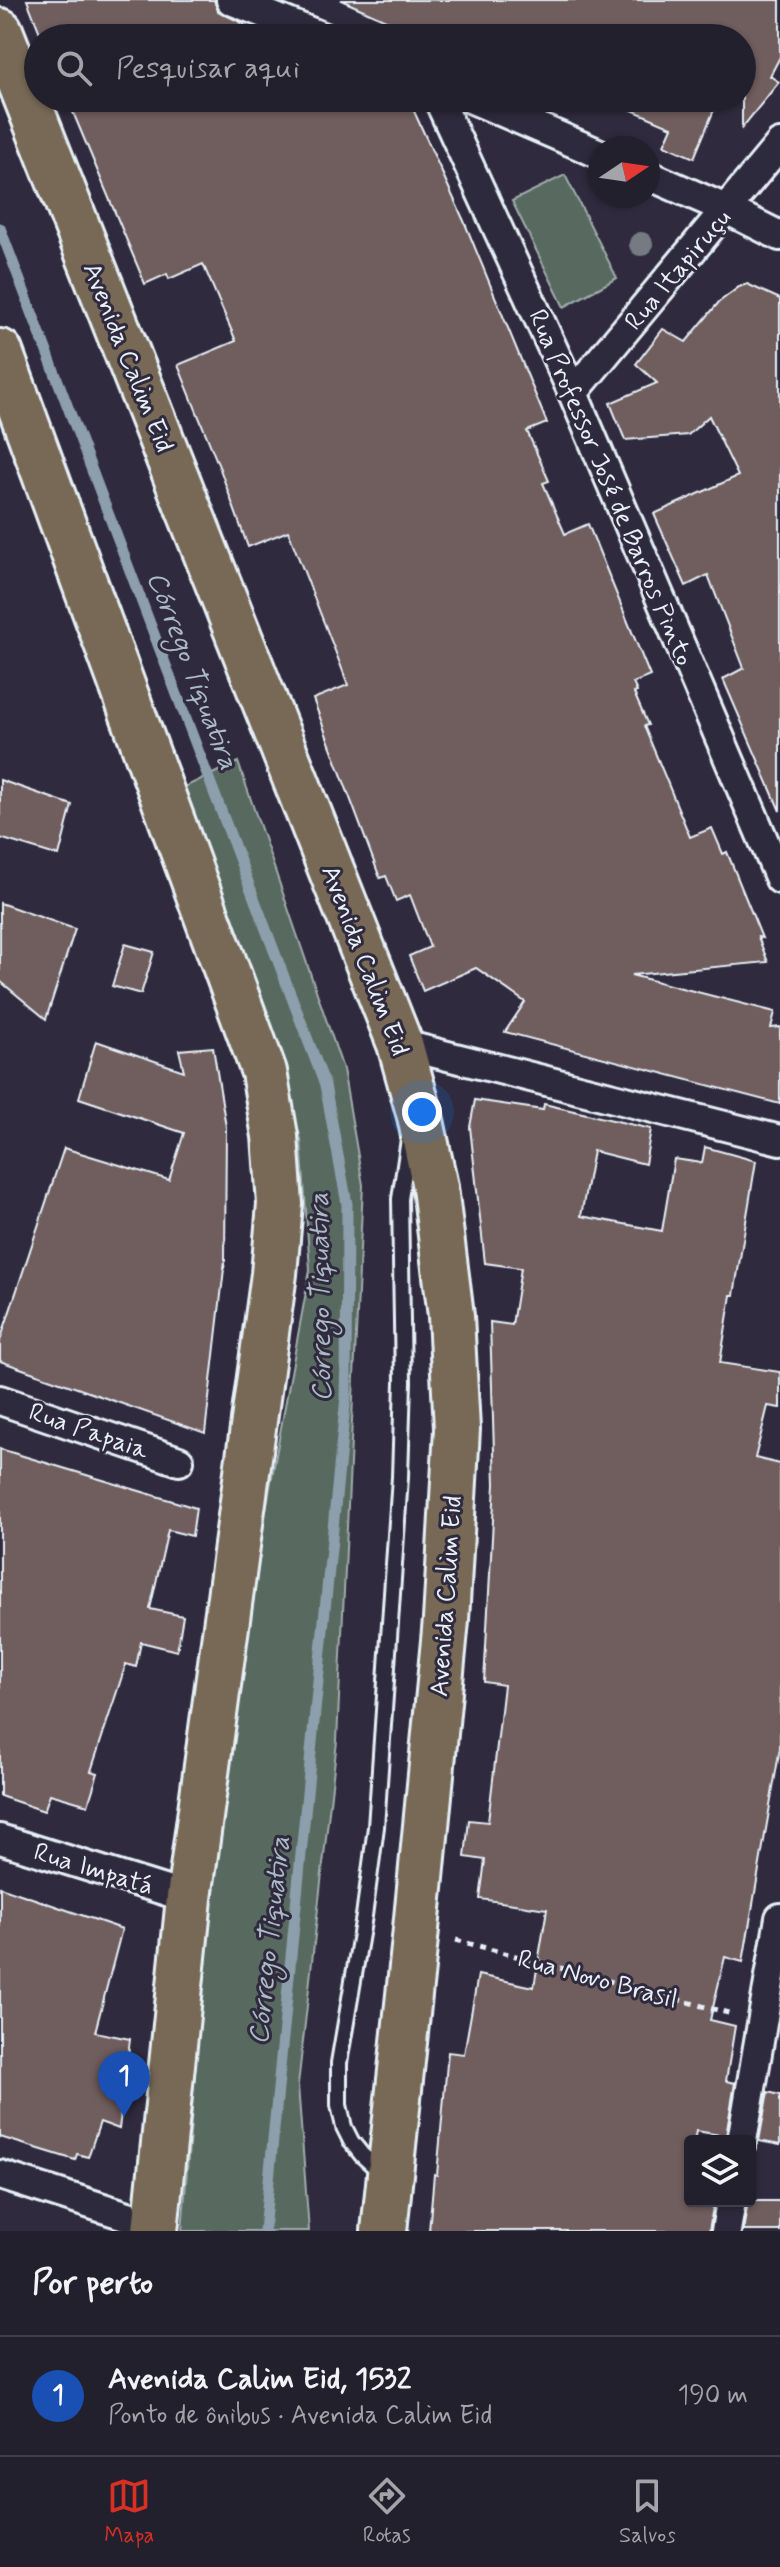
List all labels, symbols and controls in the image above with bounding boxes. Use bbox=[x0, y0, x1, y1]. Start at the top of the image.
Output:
search box bbox=[24, 24, 756, 112]
icon: search bbox=[52, 46, 96, 90]
text: Pesquisar aqui bbox=[116, 49, 300, 88]
north arrow bbox=[588, 136, 660, 208]
street label: Rua Itapiruçu bbox=[618, 202, 739, 338]
street label: Avenida Calim Eid bbox=[74, 258, 181, 458]
street label: Rua Professor José de Barros Pinto bbox=[520, 304, 701, 671]
water label: Córrego Tiquatira bbox=[135, 566, 246, 776]
street label: Avenida Calim Eid bbox=[312, 861, 416, 1061]
your location bbox=[402, 1092, 442, 1132]
water label: Córrego Tiquatira bbox=[301, 1192, 344, 1402]
street label: Rua Papaia bbox=[24, 1396, 153, 1468]
street label: Avenida Calim Eid bbox=[423, 1494, 471, 1698]
water label: Córrego Tiquatira bbox=[241, 1834, 302, 2047]
street label: Rua Impatá bbox=[29, 1836, 157, 1904]
street label: Rua Novo Brasil bbox=[514, 1942, 681, 2018]
pin: 1 bbox=[98, 2051, 150, 2117]
map controls bbox=[684, 2135, 756, 2207]
button: layers bbox=[684, 2135, 756, 2207]
text: Por perto bbox=[32, 2261, 153, 2306]
text: Avenida Calim Eid, 1532 bbox=[108, 2360, 411, 2399]
text: 1 bbox=[52, 2379, 64, 2413]
text: 190 m bbox=[678, 2379, 748, 2413]
text: Ponto de ônibus · Avenida Calim Eid bbox=[108, 2399, 492, 2433]
tab: Mapa bbox=[104, 2474, 154, 2550]
tab: Rotas bbox=[363, 2474, 411, 2550]
tab: Salvos bbox=[619, 2474, 676, 2550]

